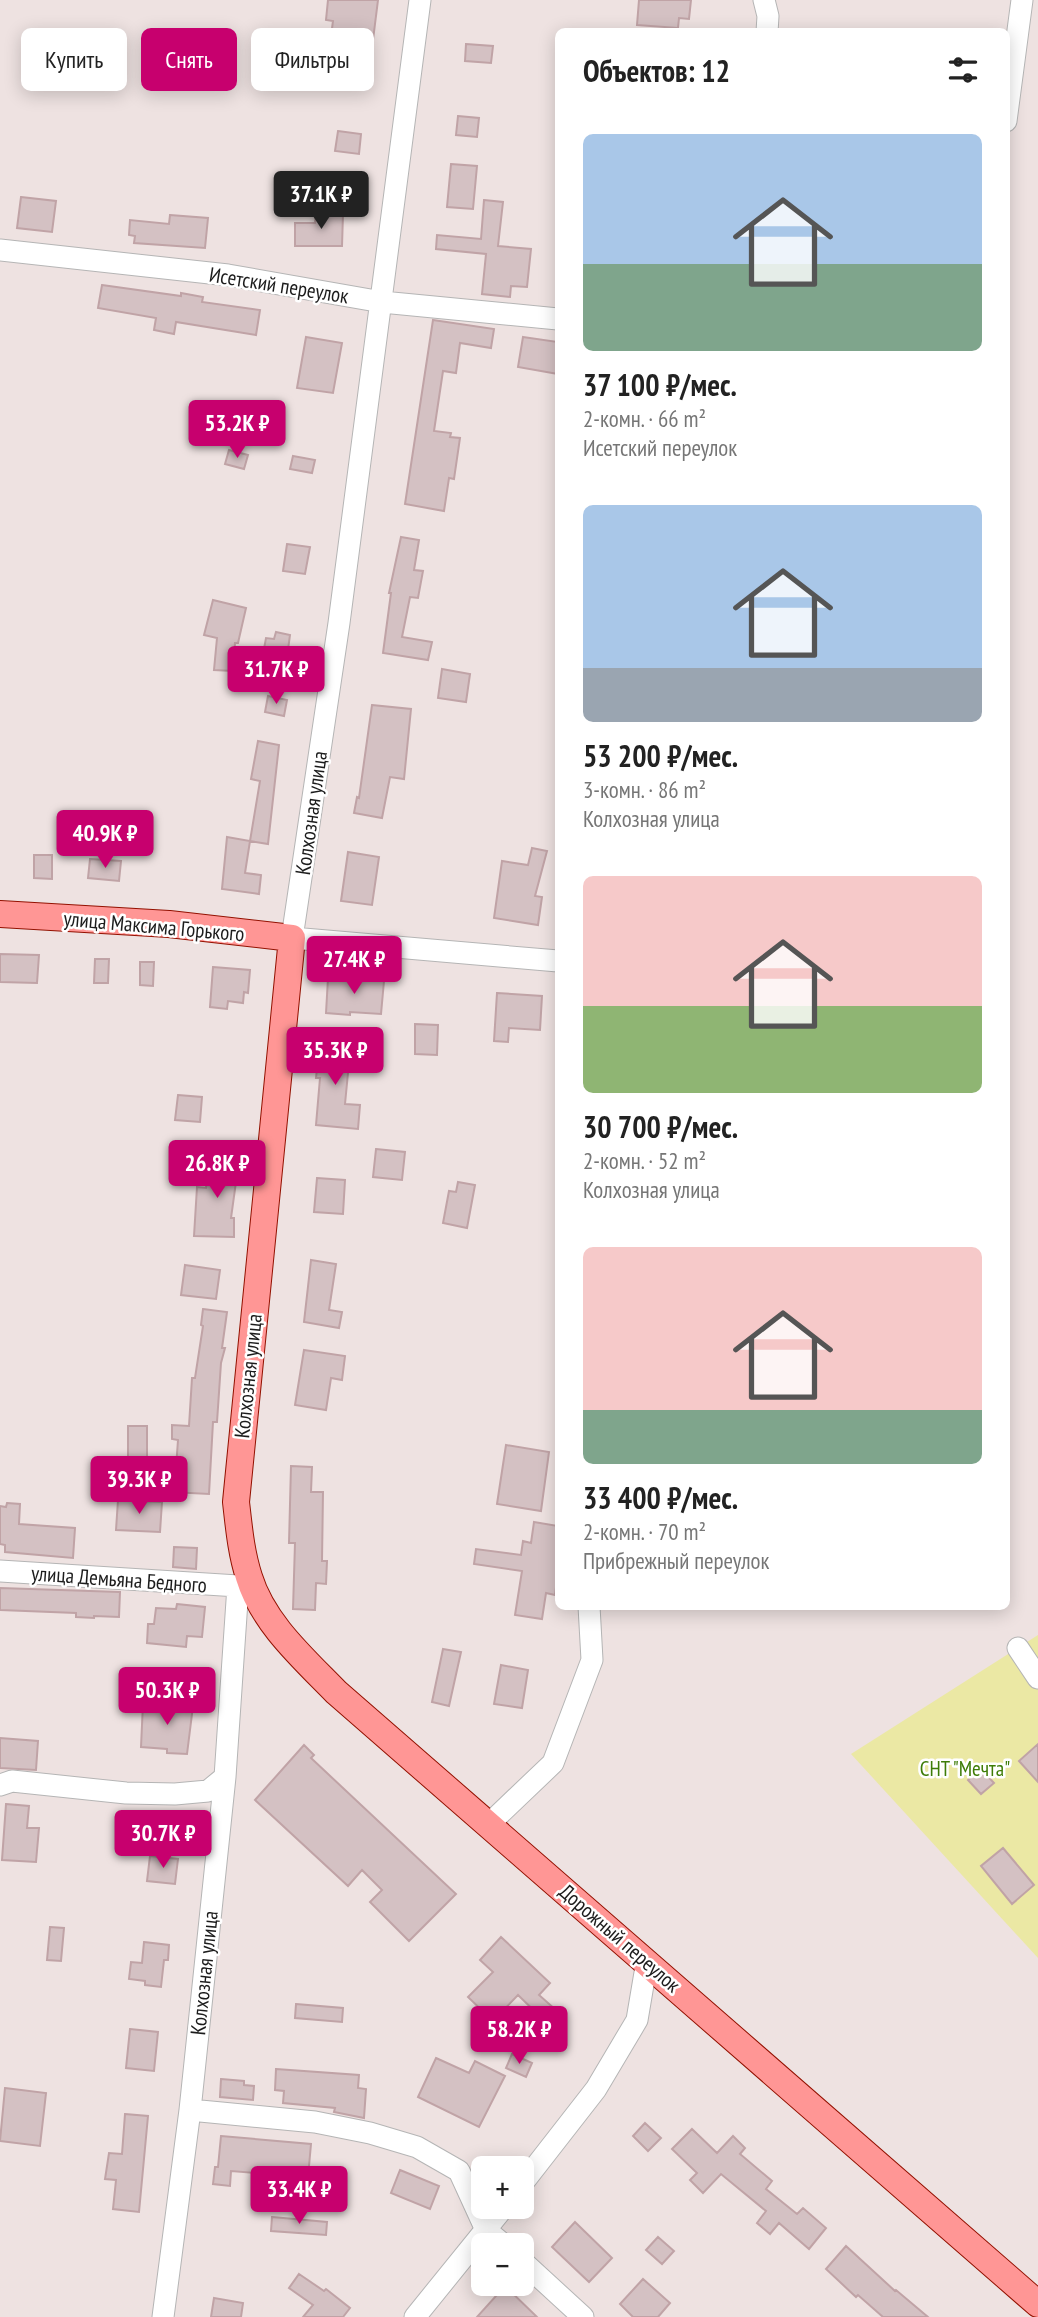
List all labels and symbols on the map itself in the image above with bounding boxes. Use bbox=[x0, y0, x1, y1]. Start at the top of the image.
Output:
pin: 37.1K ₽ bbox=[256, 172, 386, 231]
street label: Исетский переулок bbox=[207, 261, 351, 309]
pin: 53.2K ₽ bbox=[172, 400, 302, 460]
pin: 31.7K ₽ bbox=[211, 646, 341, 706]
street label: Колхозная улица bbox=[289, 749, 333, 877]
pin: 40.9K ₽ bbox=[40, 810, 170, 870]
street label: улица Максима Горького bbox=[62, 905, 246, 947]
pin: 27.4K ₽ bbox=[289, 936, 419, 996]
pin: 35.3K ₽ bbox=[270, 1028, 400, 1087]
pin: 26.8K ₽ bbox=[152, 1140, 282, 1200]
street label: Колхозная улица bbox=[228, 1313, 268, 1439]
pin: 39.3K ₽ bbox=[74, 1456, 204, 1516]
street label: улица Демьяна Бедного bbox=[30, 1559, 208, 1599]
pin: 50.3K ₽ bbox=[102, 1668, 232, 1727]
park label: СНТ "Мечта" bbox=[920, 1755, 1010, 1782]
pin: 30.7K ₽ bbox=[98, 1811, 228, 1870]
street label: Дорожный переулок bbox=[554, 1878, 686, 1998]
street label: Колхозная улица bbox=[184, 1910, 224, 2036]
pin: 58.2K ₽ bbox=[454, 2007, 584, 2066]
pin: 33.4K ₽ bbox=[234, 2166, 364, 2226]

